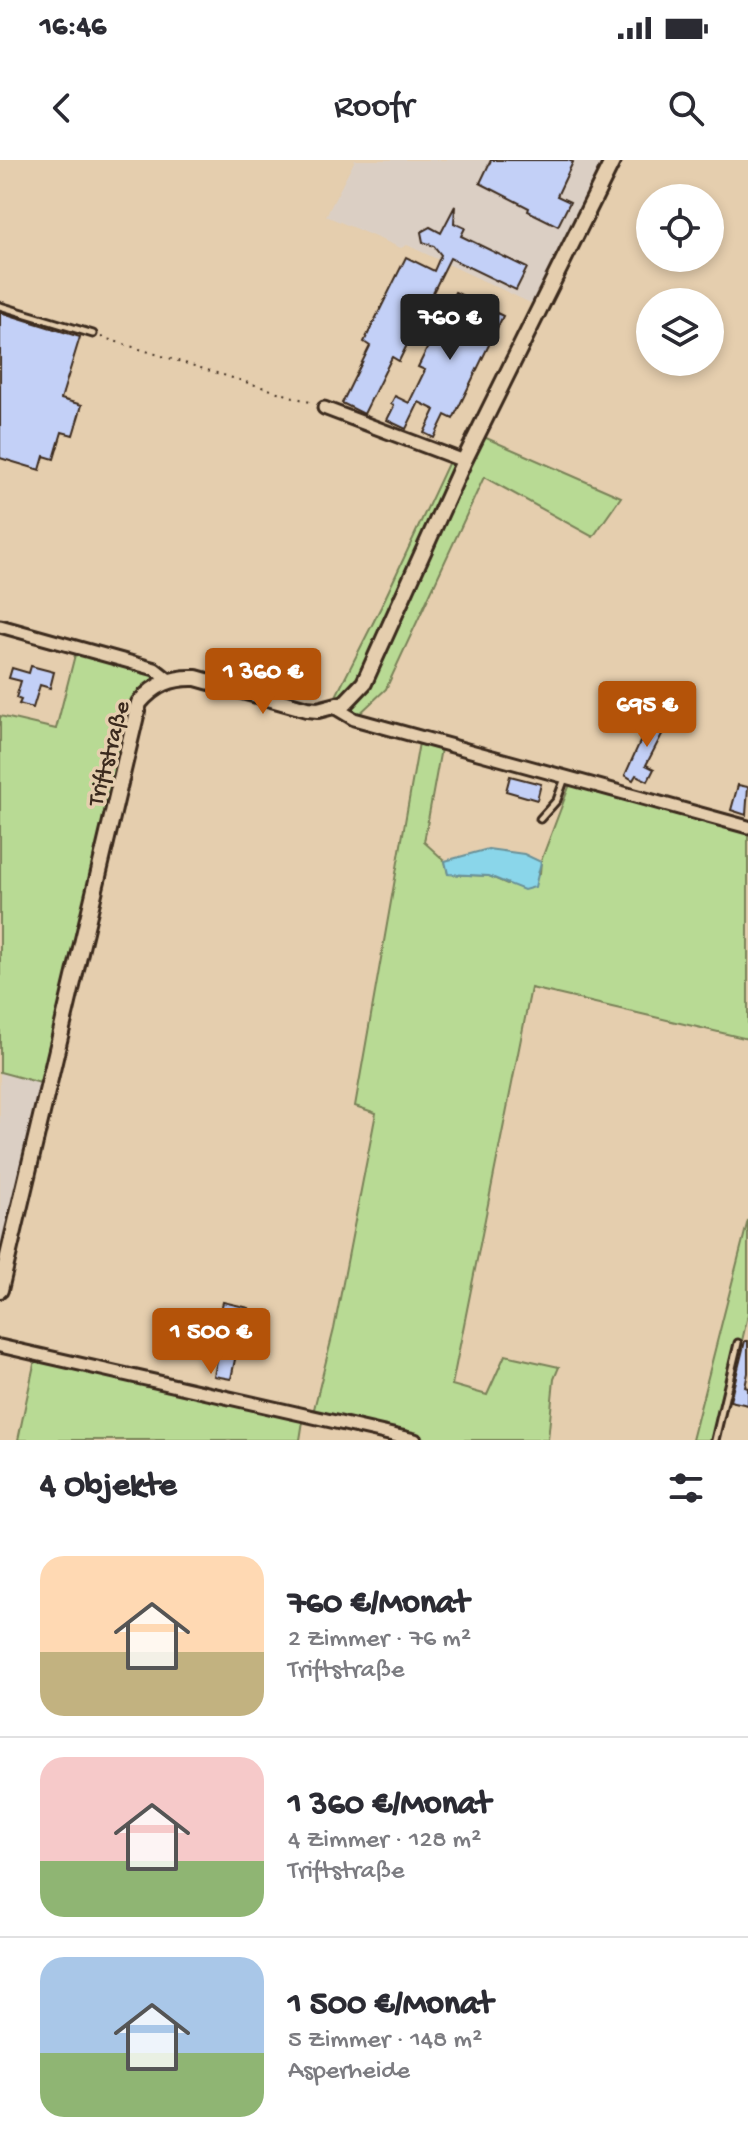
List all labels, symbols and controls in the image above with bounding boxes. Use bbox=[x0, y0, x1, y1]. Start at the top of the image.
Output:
text: 16:46 bbox=[40, 11, 106, 46]
icon: back bbox=[40, 86, 84, 130]
icon: search bbox=[664, 86, 708, 130]
text: Roofr bbox=[334, 87, 414, 130]
map controls bbox=[636, 184, 724, 376]
button: locate bbox=[636, 184, 724, 272]
button: layers bbox=[636, 288, 724, 376]
pin: 760 € bbox=[394, 294, 506, 362]
text: 760 € bbox=[418, 304, 482, 335]
pin: 1 360 € bbox=[189, 648, 337, 716]
text: 1 360 € bbox=[223, 658, 303, 689]
pin: 695 € bbox=[591, 681, 703, 749]
text: 695 € bbox=[616, 691, 678, 722]
street label: Triftstraße bbox=[82, 698, 138, 812]
pin: 1 500 € bbox=[137, 1308, 285, 1376]
text: 1 500 € bbox=[170, 1318, 252, 1349]
icon: filters bbox=[664, 1466, 708, 1510]
text: 4 Objekte bbox=[40, 1468, 177, 1508]
text: 760 €/Monat bbox=[288, 1585, 469, 1625]
icon: home bbox=[104, 1588, 200, 1684]
text: 2 Zimmer · 76 m² bbox=[288, 1625, 471, 1656]
text: Triftstraße bbox=[288, 1656, 404, 1687]
text: 1 360 €/Monat bbox=[288, 1786, 491, 1826]
icon: home bbox=[104, 1789, 200, 1885]
text: 4 Zimmer · 128 m² bbox=[288, 1826, 481, 1857]
text: Triftstraße bbox=[288, 1857, 404, 1888]
text: 1 500 €/Monat bbox=[288, 1986, 493, 2026]
icon: home bbox=[104, 1989, 200, 2085]
text: 5 Zimmer · 148 m² bbox=[288, 2026, 482, 2057]
text: Asperheide bbox=[288, 2057, 410, 2088]

